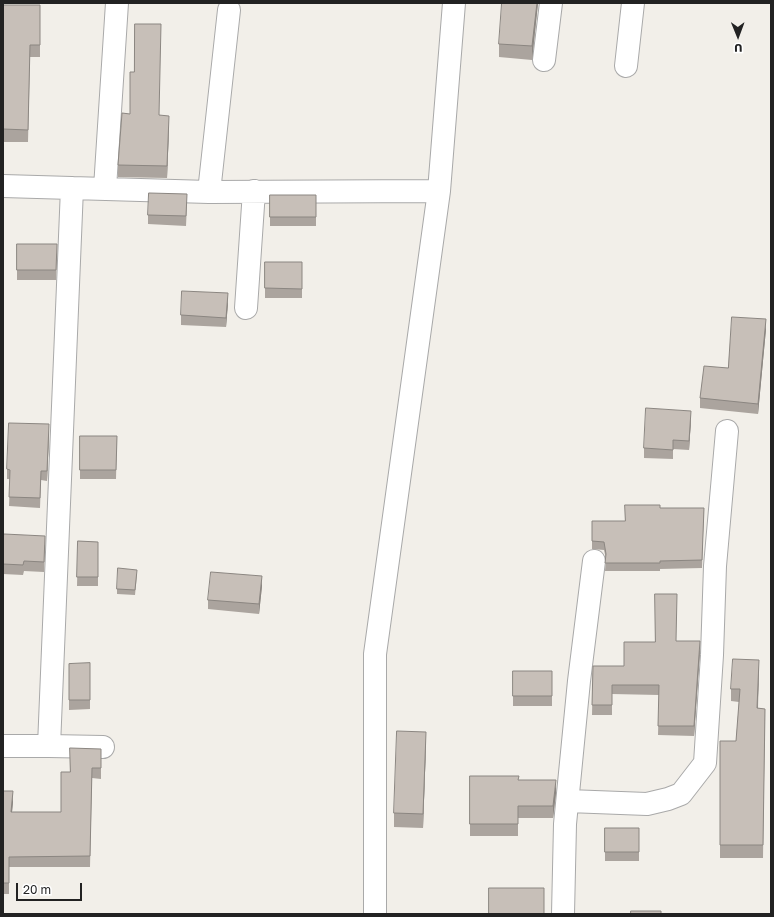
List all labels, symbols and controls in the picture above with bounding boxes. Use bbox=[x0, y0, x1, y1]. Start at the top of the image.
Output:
north arrow bbox=[718, 16, 758, 56]
text: U bbox=[734, 42, 742, 55]
scale bar bbox=[18, 875, 84, 901]
text: 20 m bbox=[23, 882, 51, 897]

